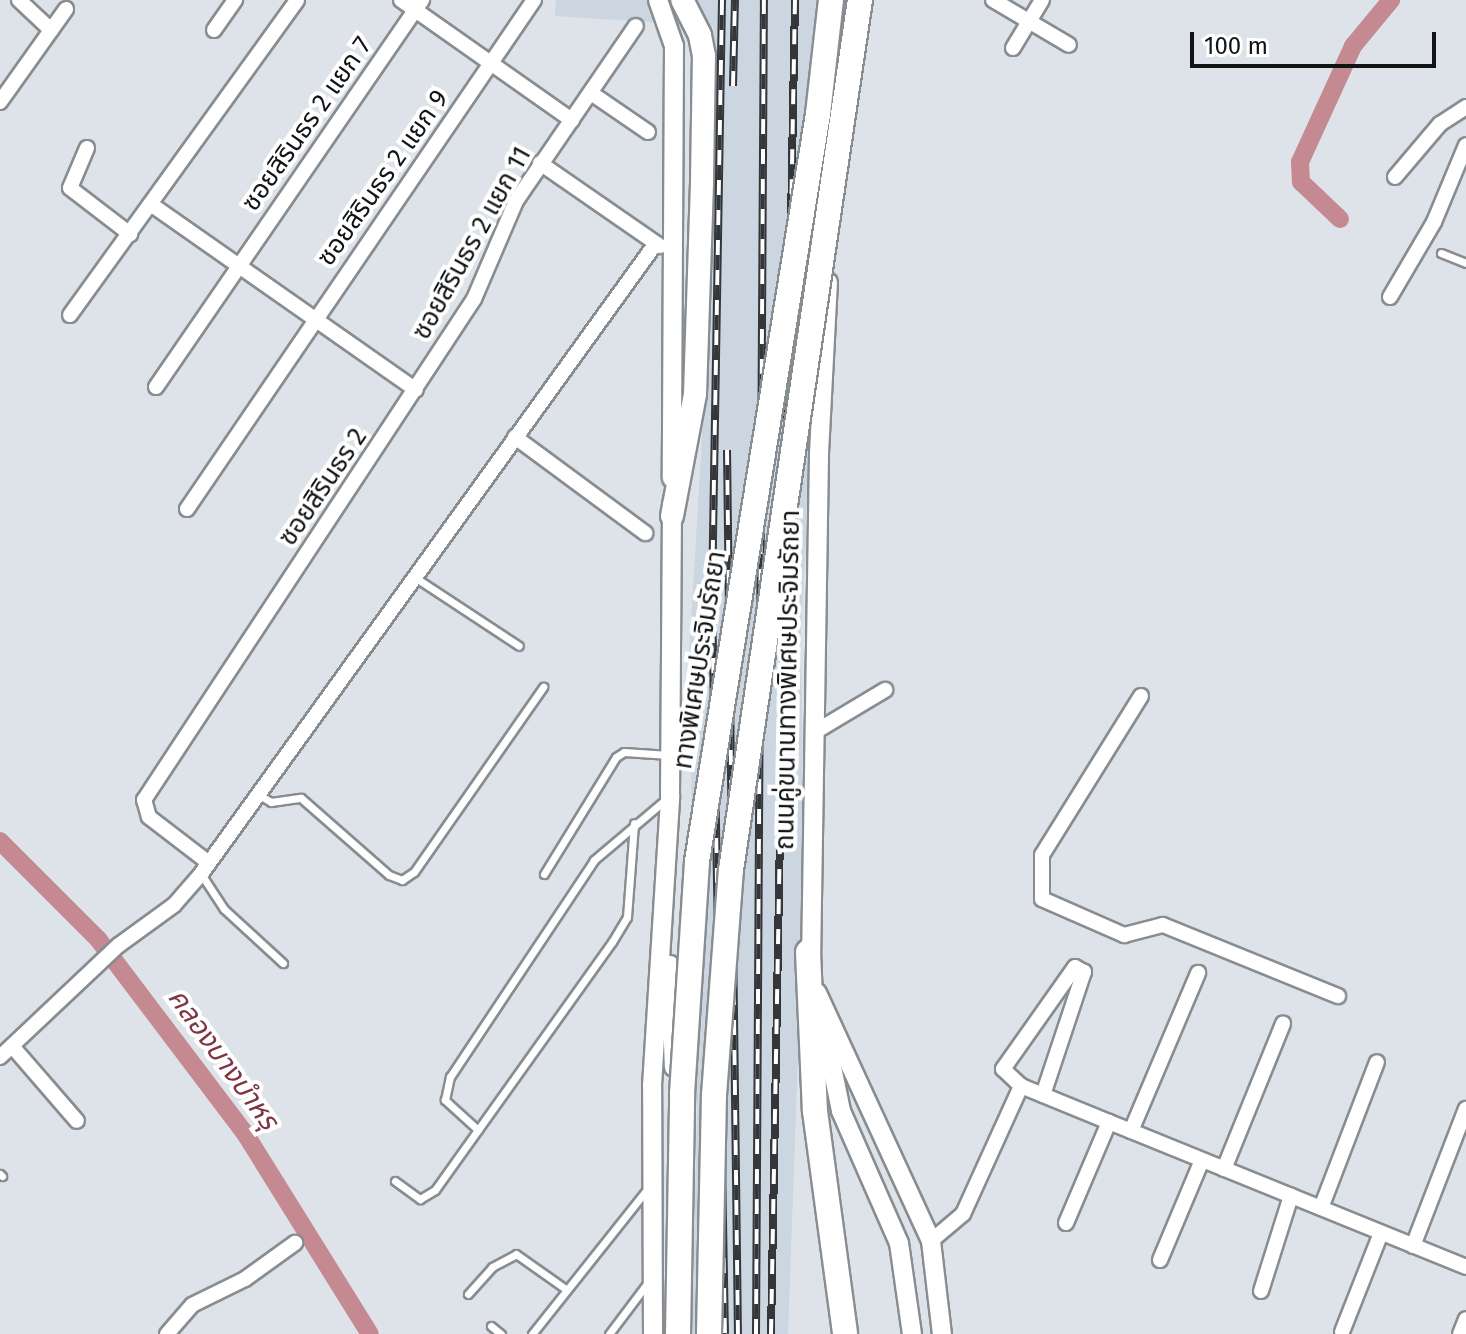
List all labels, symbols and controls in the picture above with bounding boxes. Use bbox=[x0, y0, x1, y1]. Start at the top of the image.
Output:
scale bar bbox=[1194, 16, 1440, 66]
street label: ซอยสิรินธร 2 แยก 7 bbox=[235, 31, 379, 217]
text: 100 m bbox=[1204, 32, 1268, 60]
street label: ซอยสิรินธร 2 แยก 9 bbox=[311, 84, 455, 272]
street label: ซอยสิรินธร 2 แยก 11 bbox=[406, 141, 538, 345]
street label: ซอยสิรินธร 2 bbox=[272, 422, 374, 552]
street label: ถนนคู่ขนานทางพิเศษประจิมรัถยา bbox=[769, 510, 807, 850]
street label: ทางพิเศษประจิมรัถยา bbox=[667, 549, 733, 771]
water label: คลองบางบำหรุ bbox=[161, 982, 285, 1136]

